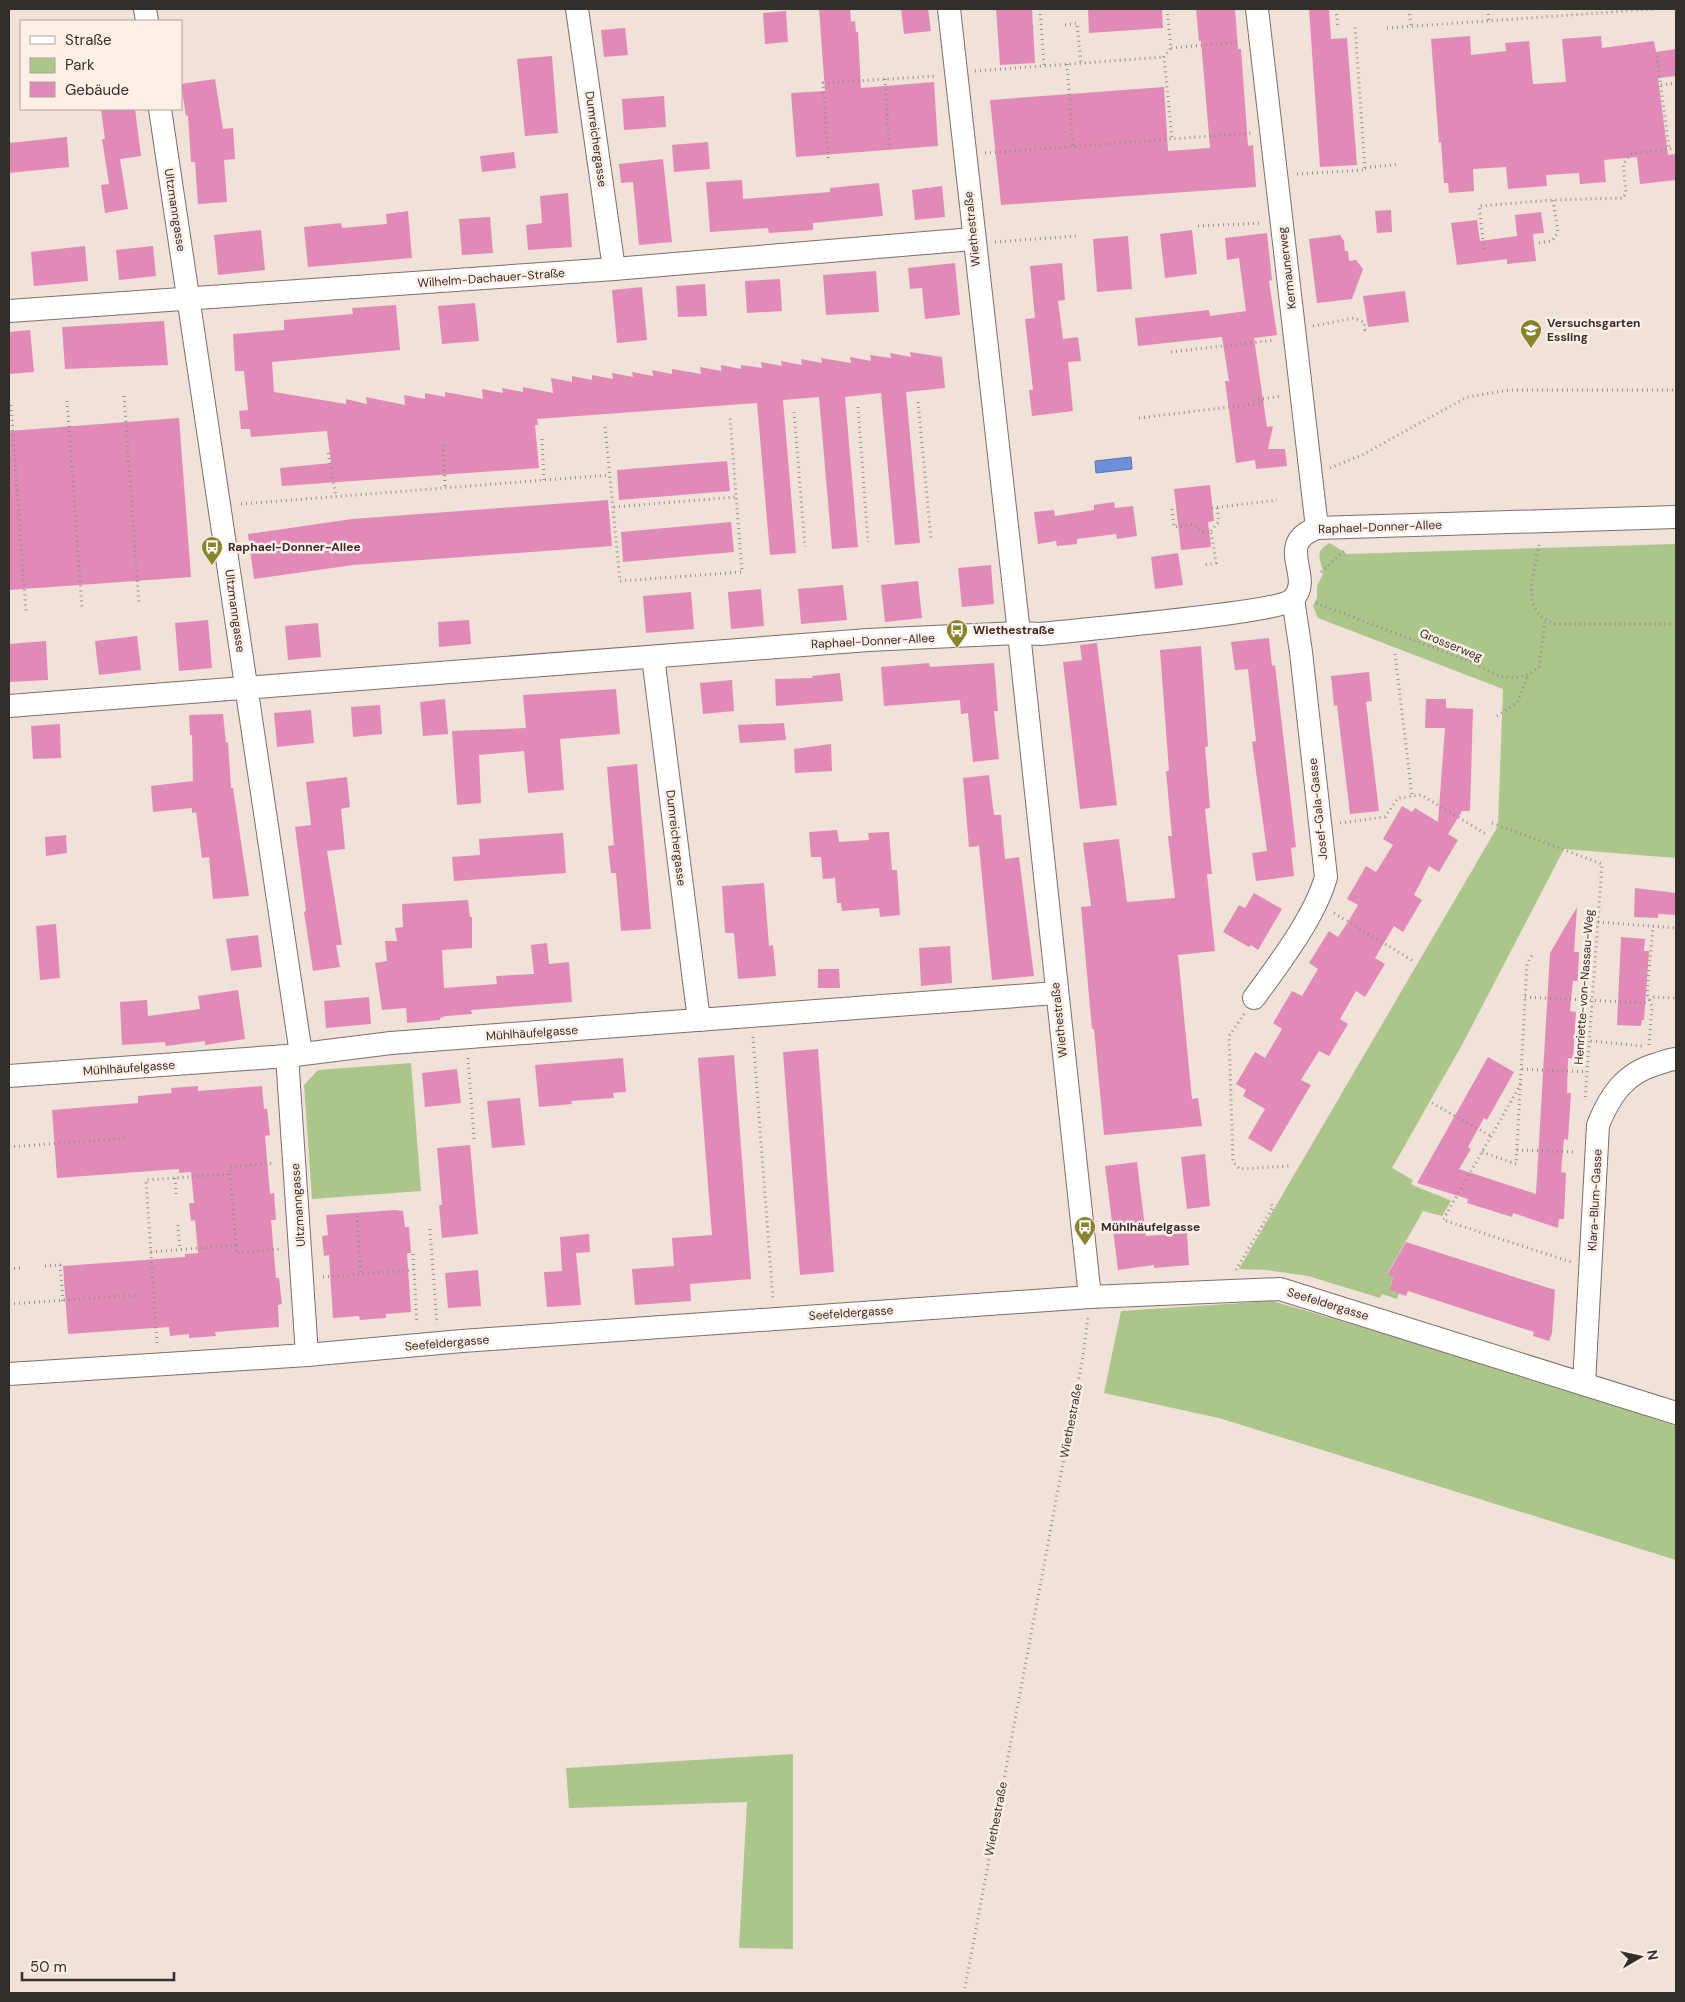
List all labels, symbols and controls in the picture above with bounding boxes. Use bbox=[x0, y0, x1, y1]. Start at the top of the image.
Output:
legend bbox=[20, 20, 182, 110]
text: Straße bbox=[65, 30, 112, 50]
text: Park bbox=[65, 55, 95, 75]
text: Gebäude bbox=[65, 80, 129, 100]
street label: Dumreichergasse bbox=[581, 90, 611, 188]
street label: Ultzmanngasse bbox=[161, 167, 189, 253]
street label: Wiethestraße bbox=[960, 190, 984, 267]
street label: Kermaunerweg bbox=[1274, 226, 1300, 310]
street label: Wilhelm-Dachauer-Straße bbox=[417, 265, 565, 291]
place label: Versuchsgarten Essling bbox=[1547, 315, 1641, 345]
school or university icon: Versuchsgarten Essling bbox=[1519, 318, 1543, 349]
street label: Raphael-Donner-Allee bbox=[1318, 517, 1442, 537]
bus stop icon: Raphael-Donner-Allee bbox=[200, 535, 224, 566]
place label: Raphael-Donner-Allee bbox=[228, 539, 361, 555]
street label: Ultzmanngasse bbox=[221, 568, 249, 654]
bus stop icon: Wiethestraße bbox=[945, 618, 969, 649]
place label: Wiethestraße bbox=[973, 622, 1055, 638]
street label: Grosserweg bbox=[1417, 625, 1485, 665]
street label: Raphael-Donner-Allee bbox=[811, 630, 935, 652]
street label: Josef-Gala-Gasse bbox=[1305, 757, 1331, 861]
street label: Dumreichergasse bbox=[662, 789, 690, 887]
street label: Henriette-von-Nassau-Weg bbox=[1571, 909, 1597, 1065]
street label: Wiethestraße bbox=[1047, 981, 1071, 1058]
street label: Mühlhäufelgasse bbox=[485, 1022, 579, 1044]
street label: Mühlhäufelgasse bbox=[82, 1057, 176, 1079]
street label: Klara-Blum-Gasse bbox=[1584, 1148, 1606, 1251]
street label: Ultzmanngasse bbox=[287, 1162, 309, 1247]
bus stop icon: Mühlhäufelgasse bbox=[1073, 1215, 1097, 1246]
place label: Mühlhäufelgasse bbox=[1101, 1219, 1200, 1235]
street label: Seefeldergasse bbox=[1285, 1284, 1371, 1324]
street label: Seefeldergasse bbox=[808, 1302, 894, 1324]
street label: Seefeldergasse bbox=[404, 1331, 490, 1355]
street label: Wiethestraße bbox=[1056, 1382, 1086, 1460]
street label: Wiethestraße bbox=[981, 1780, 1011, 1858]
north arrow bbox=[1615, 1932, 1665, 1982]
text: N bbox=[1643, 1949, 1663, 1961]
scale bar bbox=[22, 1950, 175, 1982]
text: 50 m bbox=[30, 1957, 67, 1977]

